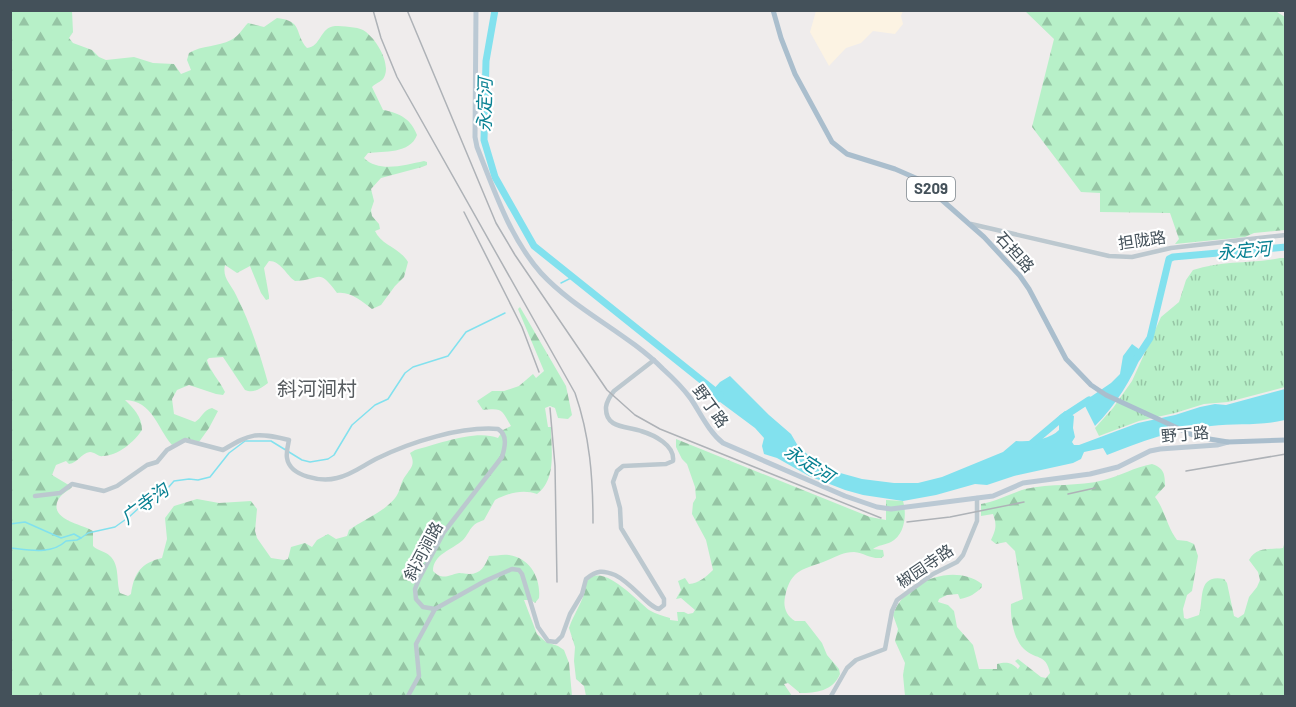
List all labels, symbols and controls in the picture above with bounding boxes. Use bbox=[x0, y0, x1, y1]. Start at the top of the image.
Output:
water label: 永定河 bbox=[473, 75, 496, 132]
road number: S209 bbox=[907, 177, 955, 201]
street label: 石担路 bbox=[992, 227, 1038, 276]
street label: 担陇路 bbox=[1117, 227, 1167, 252]
water label: 永定河 bbox=[1216, 236, 1275, 263]
district label: 斜河涧村 bbox=[277, 376, 357, 400]
street label: 野丁路 bbox=[690, 381, 733, 431]
street label: 野丁路 bbox=[1160, 422, 1210, 445]
water label: 永定河 bbox=[781, 439, 841, 489]
water label: 广寺沟 bbox=[116, 477, 174, 528]
street label: 斜河涧路 bbox=[399, 518, 446, 583]
street label: 椒园寺路 bbox=[893, 540, 957, 591]

